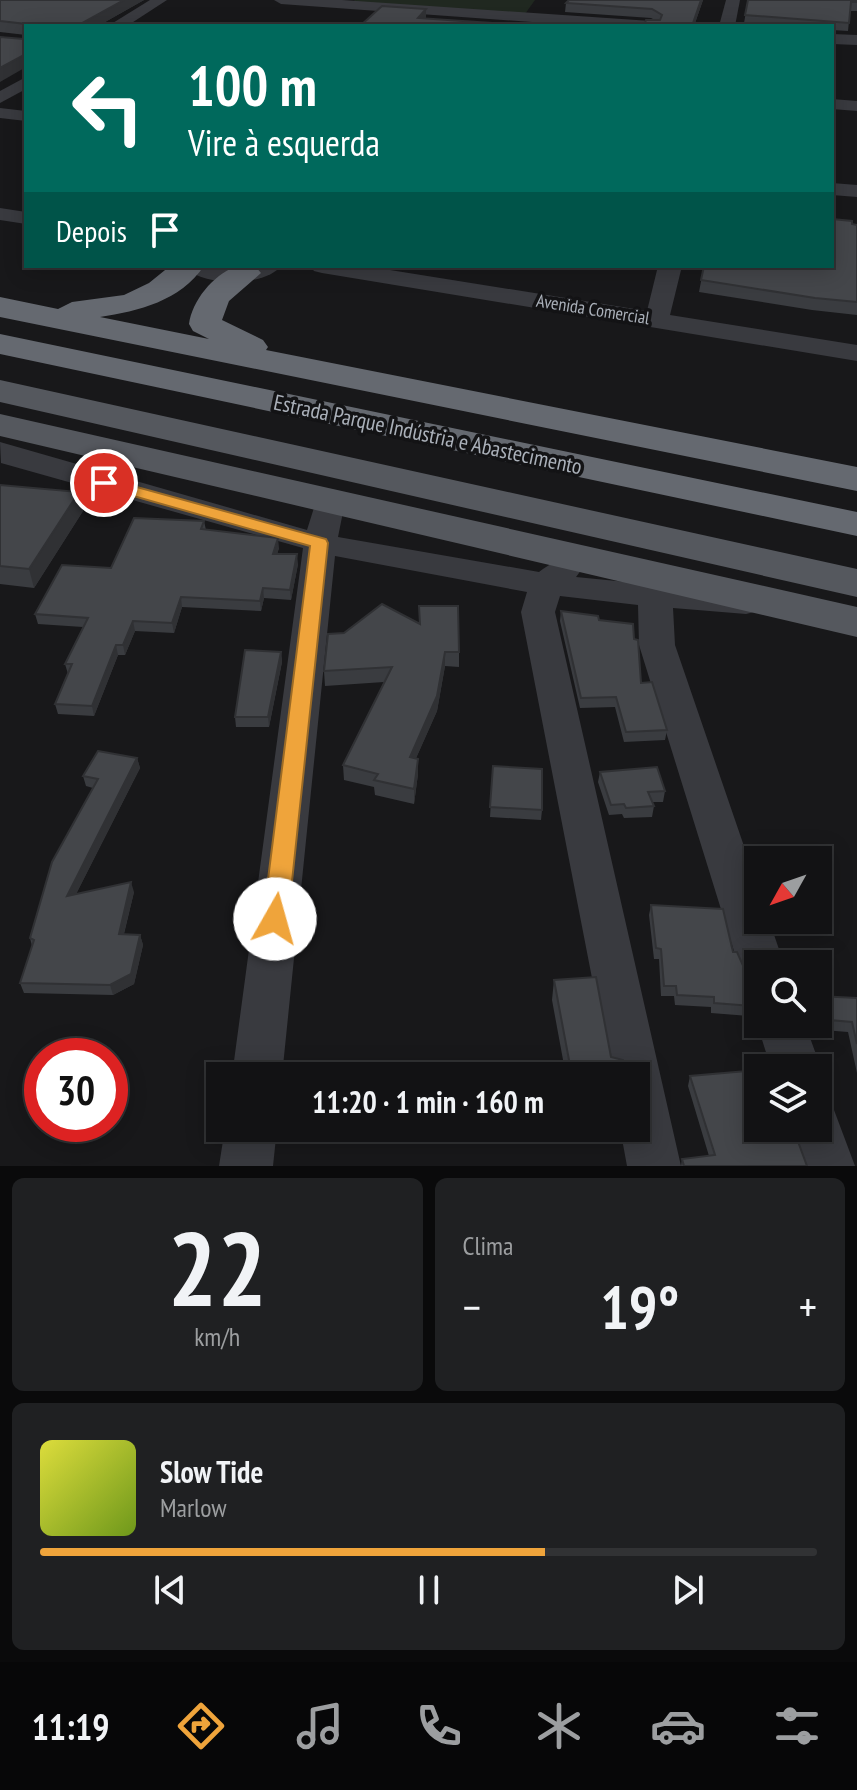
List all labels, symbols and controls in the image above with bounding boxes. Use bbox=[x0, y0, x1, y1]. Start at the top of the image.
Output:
text: 100 m bbox=[188, 49, 317, 121]
icon: left bbox=[56, 56, 160, 160]
text: Vire à esquerda bbox=[188, 119, 380, 166]
icon: arrive bbox=[143, 208, 187, 252]
text: Depois bbox=[56, 211, 127, 250]
street label: Avenida Comercial bbox=[535, 289, 652, 329]
street label: Estrada Parque Indústria e Abastecimento bbox=[271, 388, 585, 480]
pin bbox=[70, 449, 138, 517]
icon: arrive bbox=[82, 461, 126, 505]
north arrow bbox=[744, 846, 832, 934]
map controls bbox=[744, 846, 832, 1142]
position arrow bbox=[233, 877, 317, 961]
button: search bbox=[744, 950, 832, 1038]
speed limit sign: 30 bbox=[24, 1038, 128, 1142]
button: layers bbox=[744, 1054, 832, 1142]
text: 11:20 · 1 min · 160 m bbox=[312, 1082, 544, 1121]
text: 22 bbox=[168, 1200, 267, 1335]
text: Clima bbox=[463, 1229, 513, 1262]
text: 19° bbox=[600, 1268, 679, 1346]
text: − bbox=[463, 1278, 481, 1335]
text: + bbox=[799, 1278, 817, 1335]
text: km/h bbox=[194, 1320, 240, 1353]
text: Slow Tide bbox=[160, 1452, 263, 1491]
text: Marlow bbox=[160, 1491, 226, 1524]
icon: previous bbox=[148, 1568, 192, 1612]
icon: pause bbox=[407, 1568, 451, 1612]
icon: next bbox=[666, 1568, 710, 1612]
icon: directions bbox=[173, 1698, 229, 1754]
icon: music bbox=[292, 1698, 348, 1754]
icon: phone bbox=[411, 1698, 467, 1754]
icon: climate bbox=[531, 1698, 587, 1754]
icon: car bbox=[650, 1698, 706, 1754]
icon: filters bbox=[769, 1698, 825, 1754]
text: 11:19 bbox=[32, 1703, 110, 1750]

